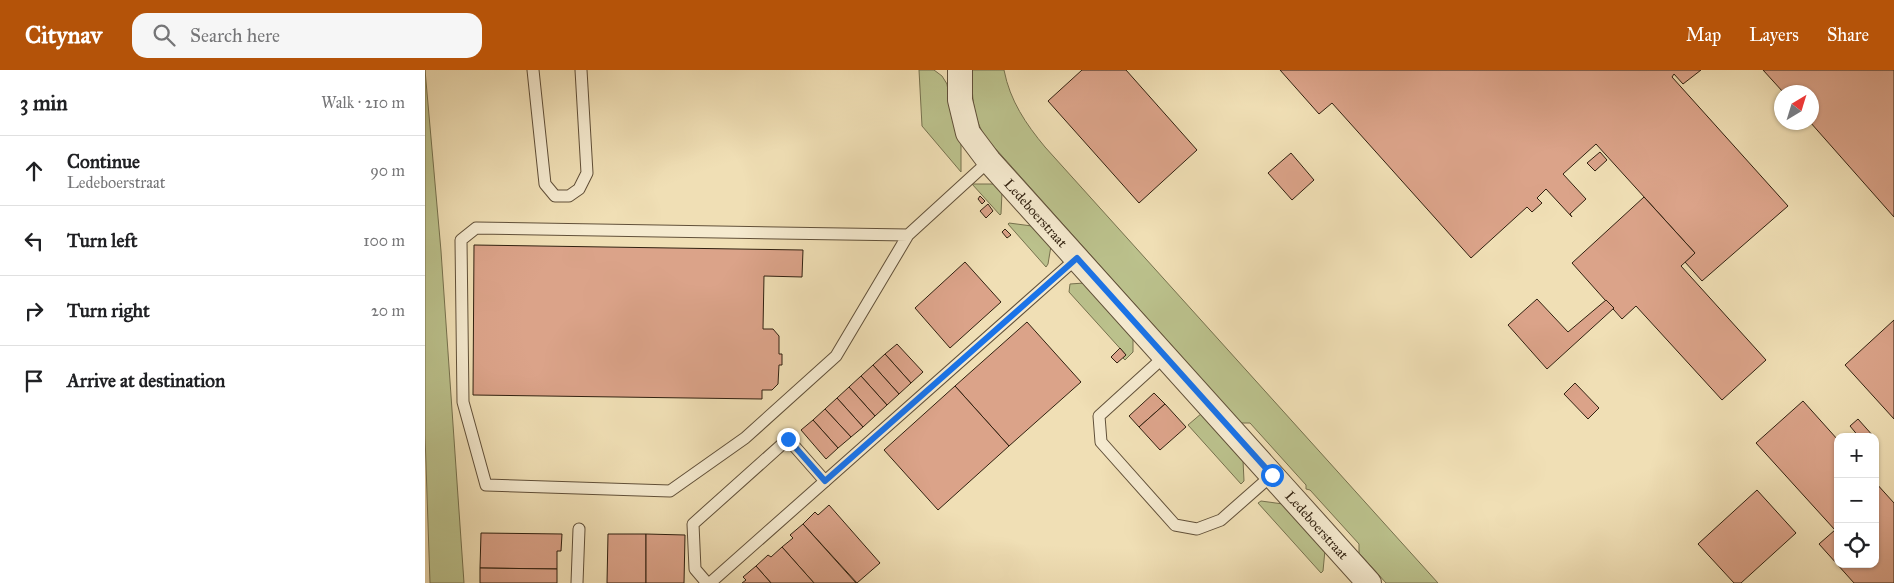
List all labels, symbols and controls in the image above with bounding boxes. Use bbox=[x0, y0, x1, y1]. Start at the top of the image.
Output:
search box bbox=[132, 13, 482, 58]
text: Citynav bbox=[25, 20, 102, 50]
icon: search bbox=[150, 21, 178, 49]
text: Search here bbox=[190, 24, 280, 47]
text: Map bbox=[1686, 24, 1721, 46]
text: Layers bbox=[1749, 24, 1799, 46]
text: Share bbox=[1827, 24, 1869, 46]
north arrow bbox=[1774, 85, 1819, 130]
text: 3 min bbox=[20, 90, 68, 116]
text: Walk · 210 m bbox=[321, 93, 405, 112]
text: Continue bbox=[67, 150, 140, 173]
icon: ahead bbox=[20, 157, 48, 185]
text: 90 m bbox=[370, 161, 405, 180]
text: Ledeboerstraat bbox=[67, 173, 165, 192]
street label: Ledeboerstraat bbox=[1001, 175, 1071, 251]
icon: left bbox=[20, 227, 48, 255]
text: Turn left bbox=[67, 229, 137, 252]
text: 100 m bbox=[363, 231, 405, 250]
icon: right bbox=[20, 297, 48, 325]
text: Turn right bbox=[67, 299, 150, 322]
text: 20 m bbox=[371, 301, 405, 320]
icon: arrive bbox=[20, 367, 48, 395]
text: Arrive at destination bbox=[67, 369, 225, 392]
route end bbox=[777, 428, 800, 451]
map controls bbox=[1834, 433, 1879, 568]
button: + bbox=[1834, 433, 1879, 478]
route start bbox=[1261, 464, 1284, 487]
button: − bbox=[1834, 478, 1879, 523]
street label: Ledeboerstraat bbox=[1282, 487, 1352, 563]
button: locate bbox=[1834, 523, 1879, 568]

